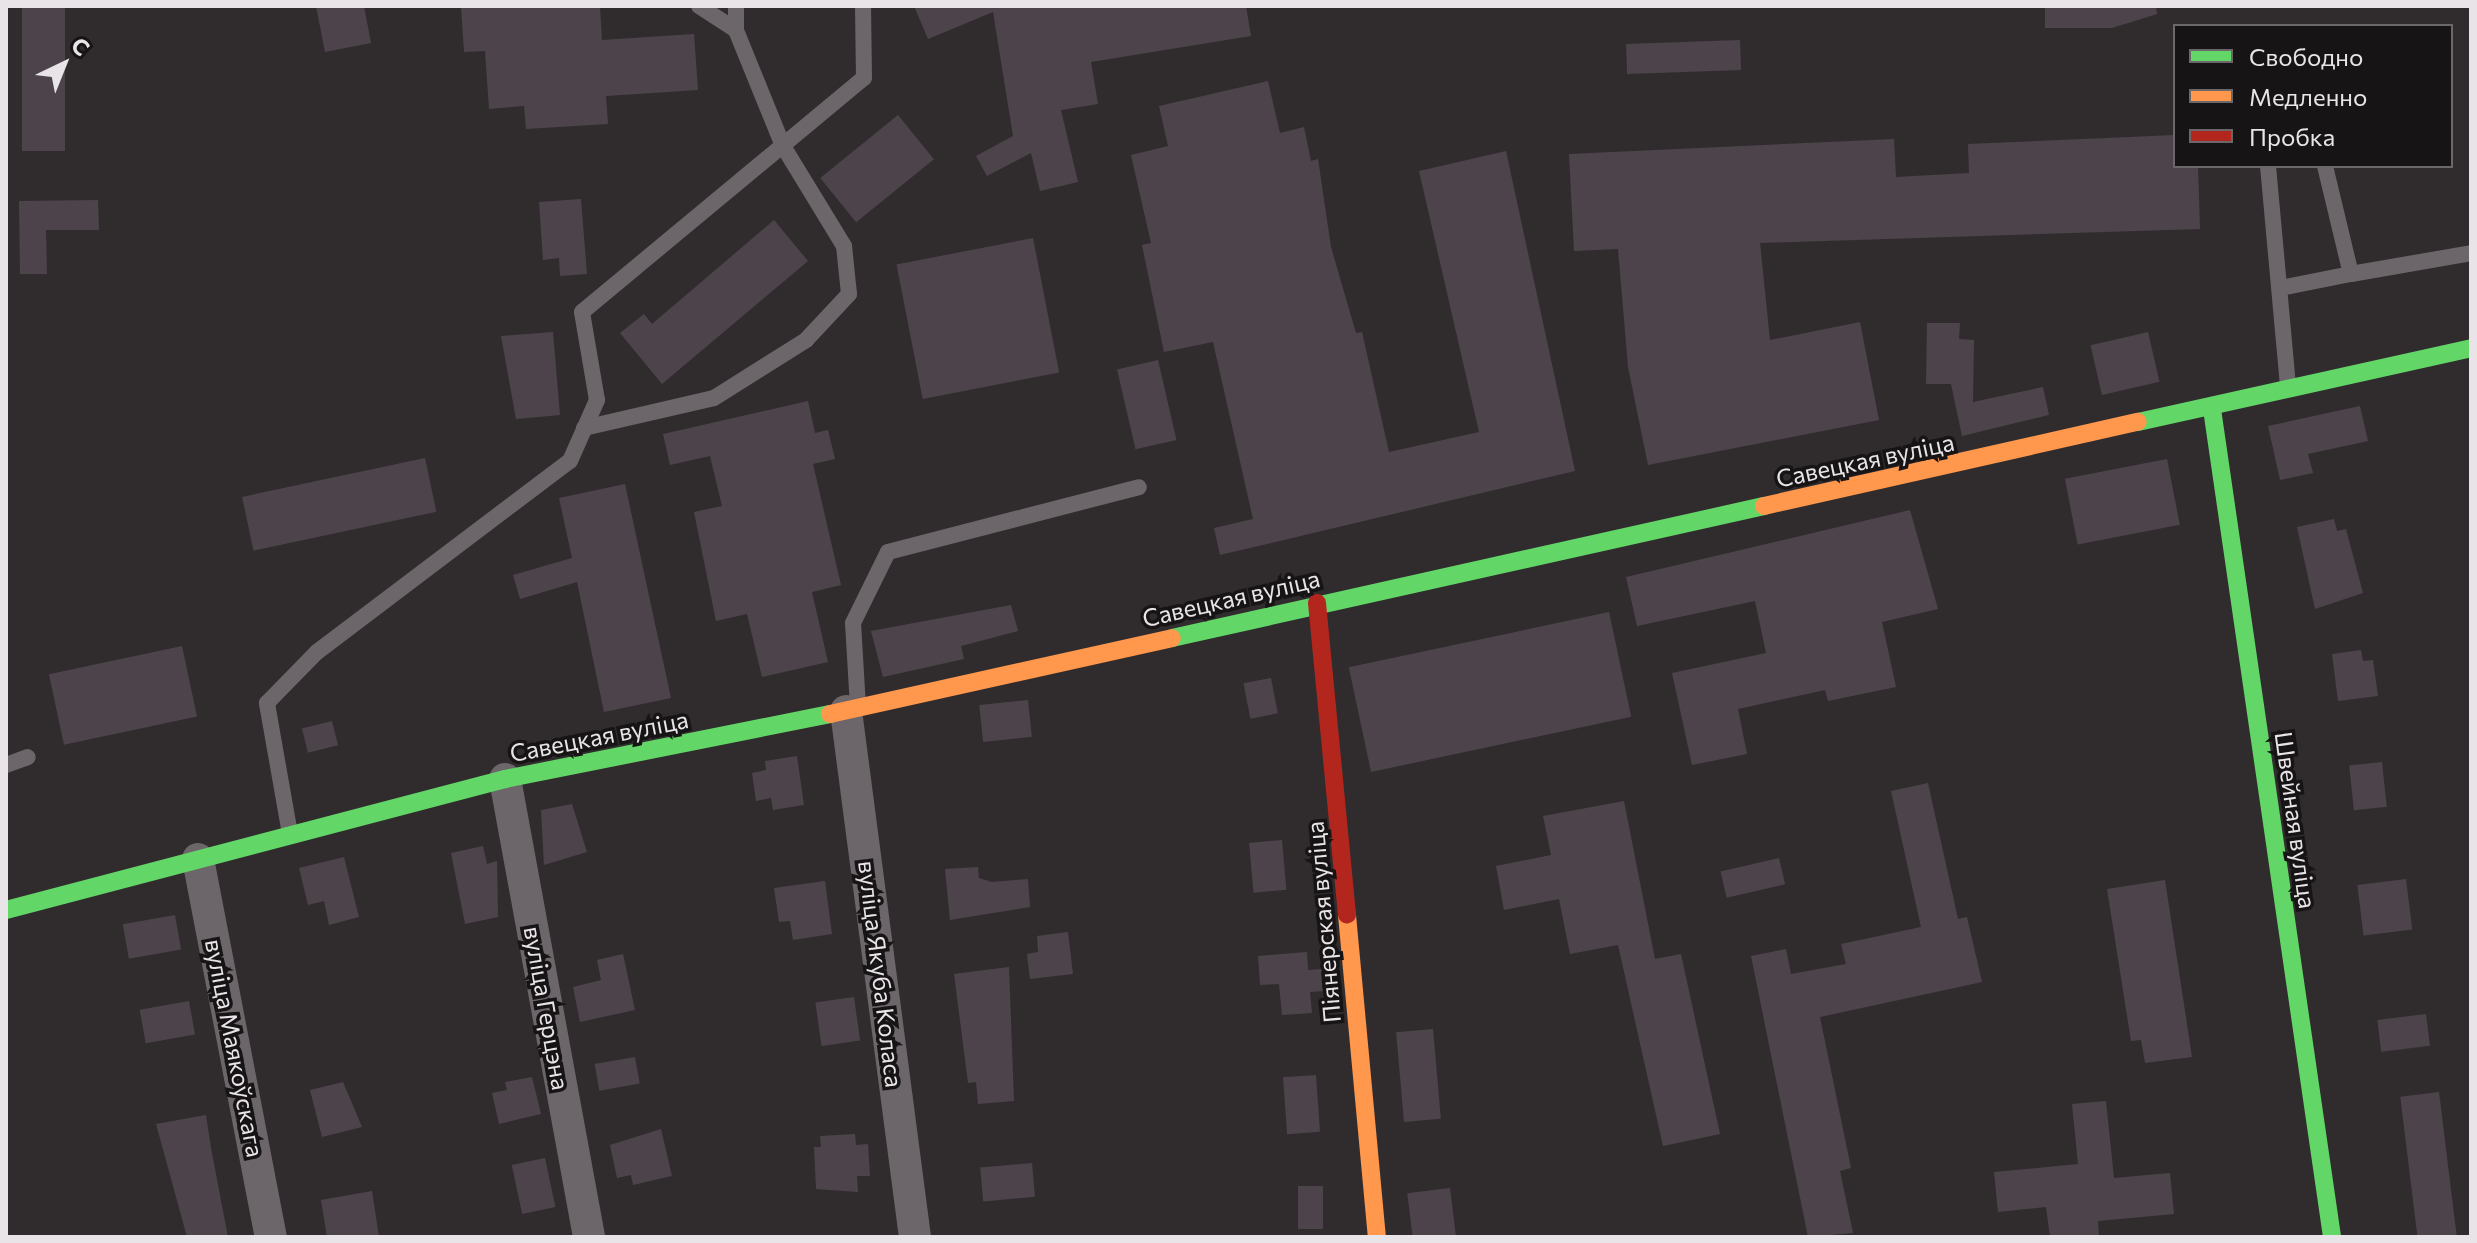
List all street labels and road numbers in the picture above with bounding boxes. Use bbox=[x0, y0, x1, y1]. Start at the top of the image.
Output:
street label: Савецкая вуліца bbox=[1773, 427, 1957, 493]
street label: Савецкая вуліца bbox=[1139, 564, 1323, 632]
street label: Савецкая вуліца bbox=[507, 705, 691, 767]
street label: Швейная вуліца bbox=[2269, 730, 2323, 910]
street label: Піянерская вуліца bbox=[1300, 820, 1346, 1024]
street label: вуліца Якуба Коласа bbox=[853, 859, 909, 1089]
street label: вуліца Герцэна bbox=[518, 924, 576, 1092]
street label: вуліца Маякоўскага bbox=[200, 937, 270, 1159]

